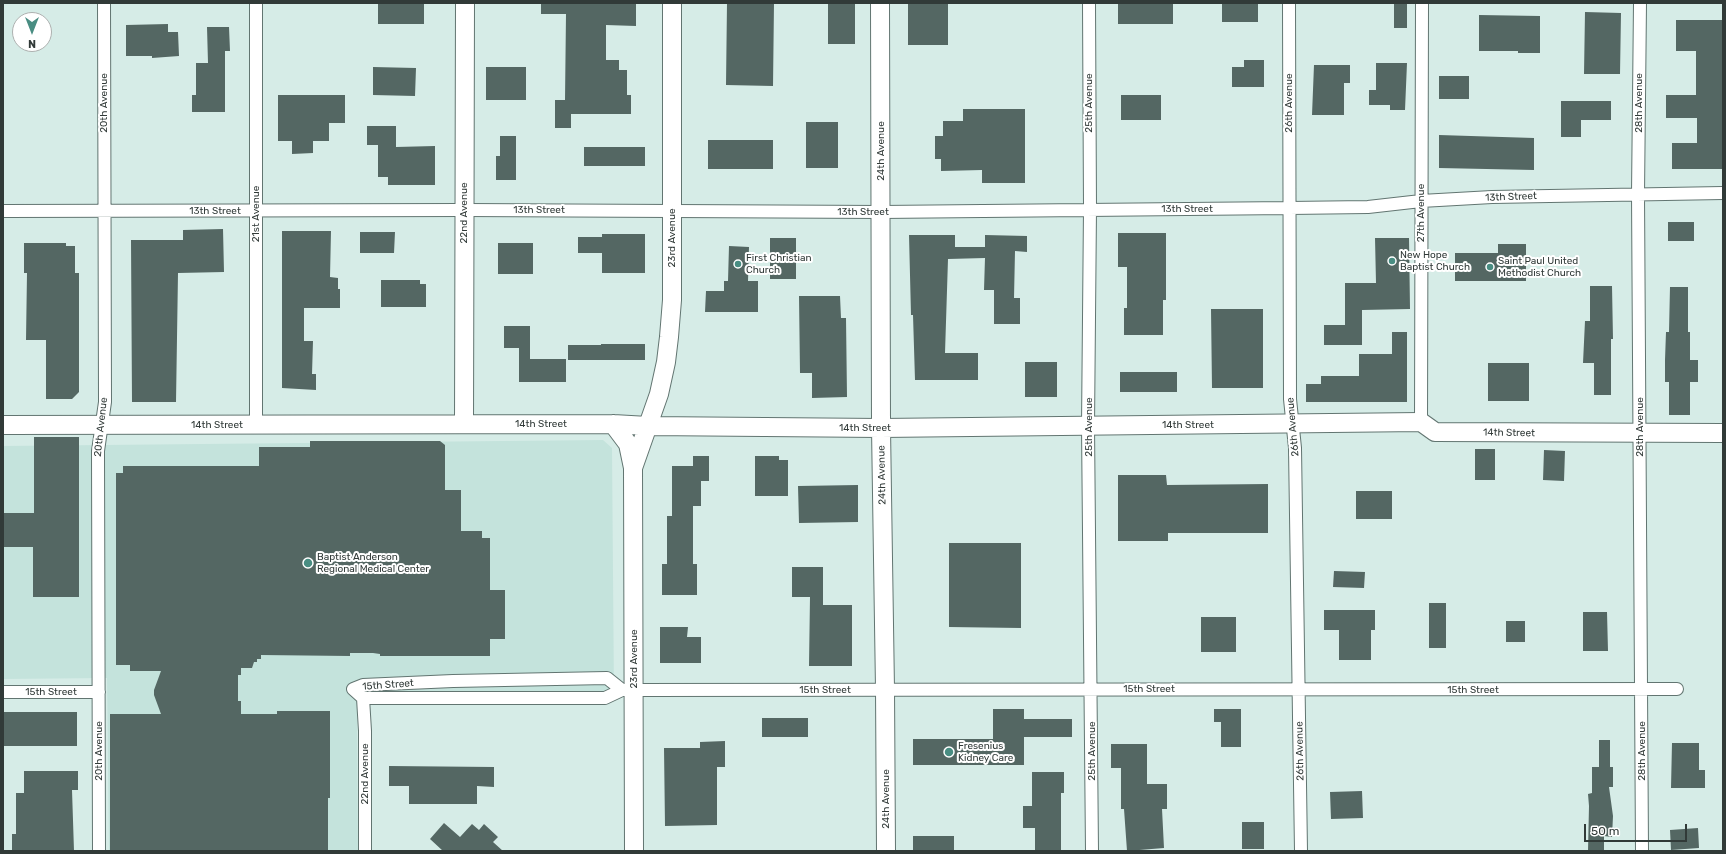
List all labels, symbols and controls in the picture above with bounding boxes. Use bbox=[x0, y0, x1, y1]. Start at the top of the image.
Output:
north arrow bbox=[12, 12, 52, 52]
text: N bbox=[28, 37, 36, 50]
street label: 20th Avenue bbox=[98, 73, 110, 133]
street label: 25th Avenue bbox=[1083, 73, 1095, 133]
street label: 26th Avenue bbox=[1283, 73, 1295, 133]
street label: 28th Avenue bbox=[1633, 73, 1645, 133]
street label: 24th Avenue bbox=[875, 121, 887, 181]
street label: 22nd Avenue bbox=[458, 182, 470, 244]
street label: 27th Avenue bbox=[1415, 184, 1427, 242]
street label: 21st Avenue bbox=[250, 186, 262, 242]
street label: 13th Street bbox=[1485, 190, 1537, 204]
street label: 13th Street bbox=[1161, 203, 1213, 215]
street label: 13th Street bbox=[513, 204, 565, 216]
street label: 13th Street bbox=[189, 205, 241, 217]
street label: 13th Street bbox=[837, 206, 889, 218]
street label: 23rd Avenue bbox=[666, 209, 678, 267]
place label: New Hope Baptist Church bbox=[1400, 249, 1470, 272]
place label: First Christian Church bbox=[746, 252, 811, 276]
place label: Saint Paul United Methodist Church bbox=[1498, 255, 1581, 278]
marker: New Hope Baptist Church bbox=[1387, 256, 1397, 266]
marker: First Christian Church bbox=[733, 259, 743, 269]
marker: Saint Paul United Methodist Church bbox=[1485, 262, 1495, 272]
street label: 20th Avenue bbox=[92, 397, 110, 457]
street label: 25th Avenue bbox=[1083, 397, 1095, 457]
street label: 26th Avenue bbox=[1284, 397, 1302, 457]
street label: 28th Avenue bbox=[1634, 397, 1646, 457]
street label: 14th Street bbox=[515, 418, 567, 430]
street label: 14th Street bbox=[191, 419, 243, 431]
street label: 14th Street bbox=[1162, 419, 1214, 431]
street label: 14th Street bbox=[839, 422, 891, 434]
street label: 14th Street bbox=[1483, 427, 1535, 439]
street label: 24th Avenue bbox=[875, 445, 889, 505]
place label: Baptist Anderson Regional Medical Center bbox=[317, 551, 429, 574]
marker: Baptist Anderson Regional Medical Center bbox=[302, 557, 314, 569]
street label: 23rd Avenue bbox=[628, 630, 640, 688]
street label: 15th Street bbox=[362, 677, 414, 693]
street label: 15th Street bbox=[1123, 683, 1175, 695]
street label: 15th Street bbox=[799, 684, 851, 696]
street label: 15th Street bbox=[1447, 684, 1499, 696]
street label: 15th Street bbox=[25, 686, 77, 698]
street label: 20th Avenue bbox=[93, 721, 105, 781]
street label: 25th Avenue bbox=[1086, 721, 1098, 781]
street label: 26th Avenue bbox=[1293, 721, 1307, 781]
street label: 28th Avenue bbox=[1636, 721, 1648, 781]
place label: Fresenius Kidney Care bbox=[958, 740, 1013, 764]
street label: 22nd Avenue bbox=[359, 743, 371, 805]
marker: Fresenius Kidney Care bbox=[943, 746, 955, 758]
street label: 24th Avenue bbox=[880, 769, 892, 829]
scale bar bbox=[1586, 816, 1689, 842]
text: 50 m bbox=[1591, 824, 1619, 838]

